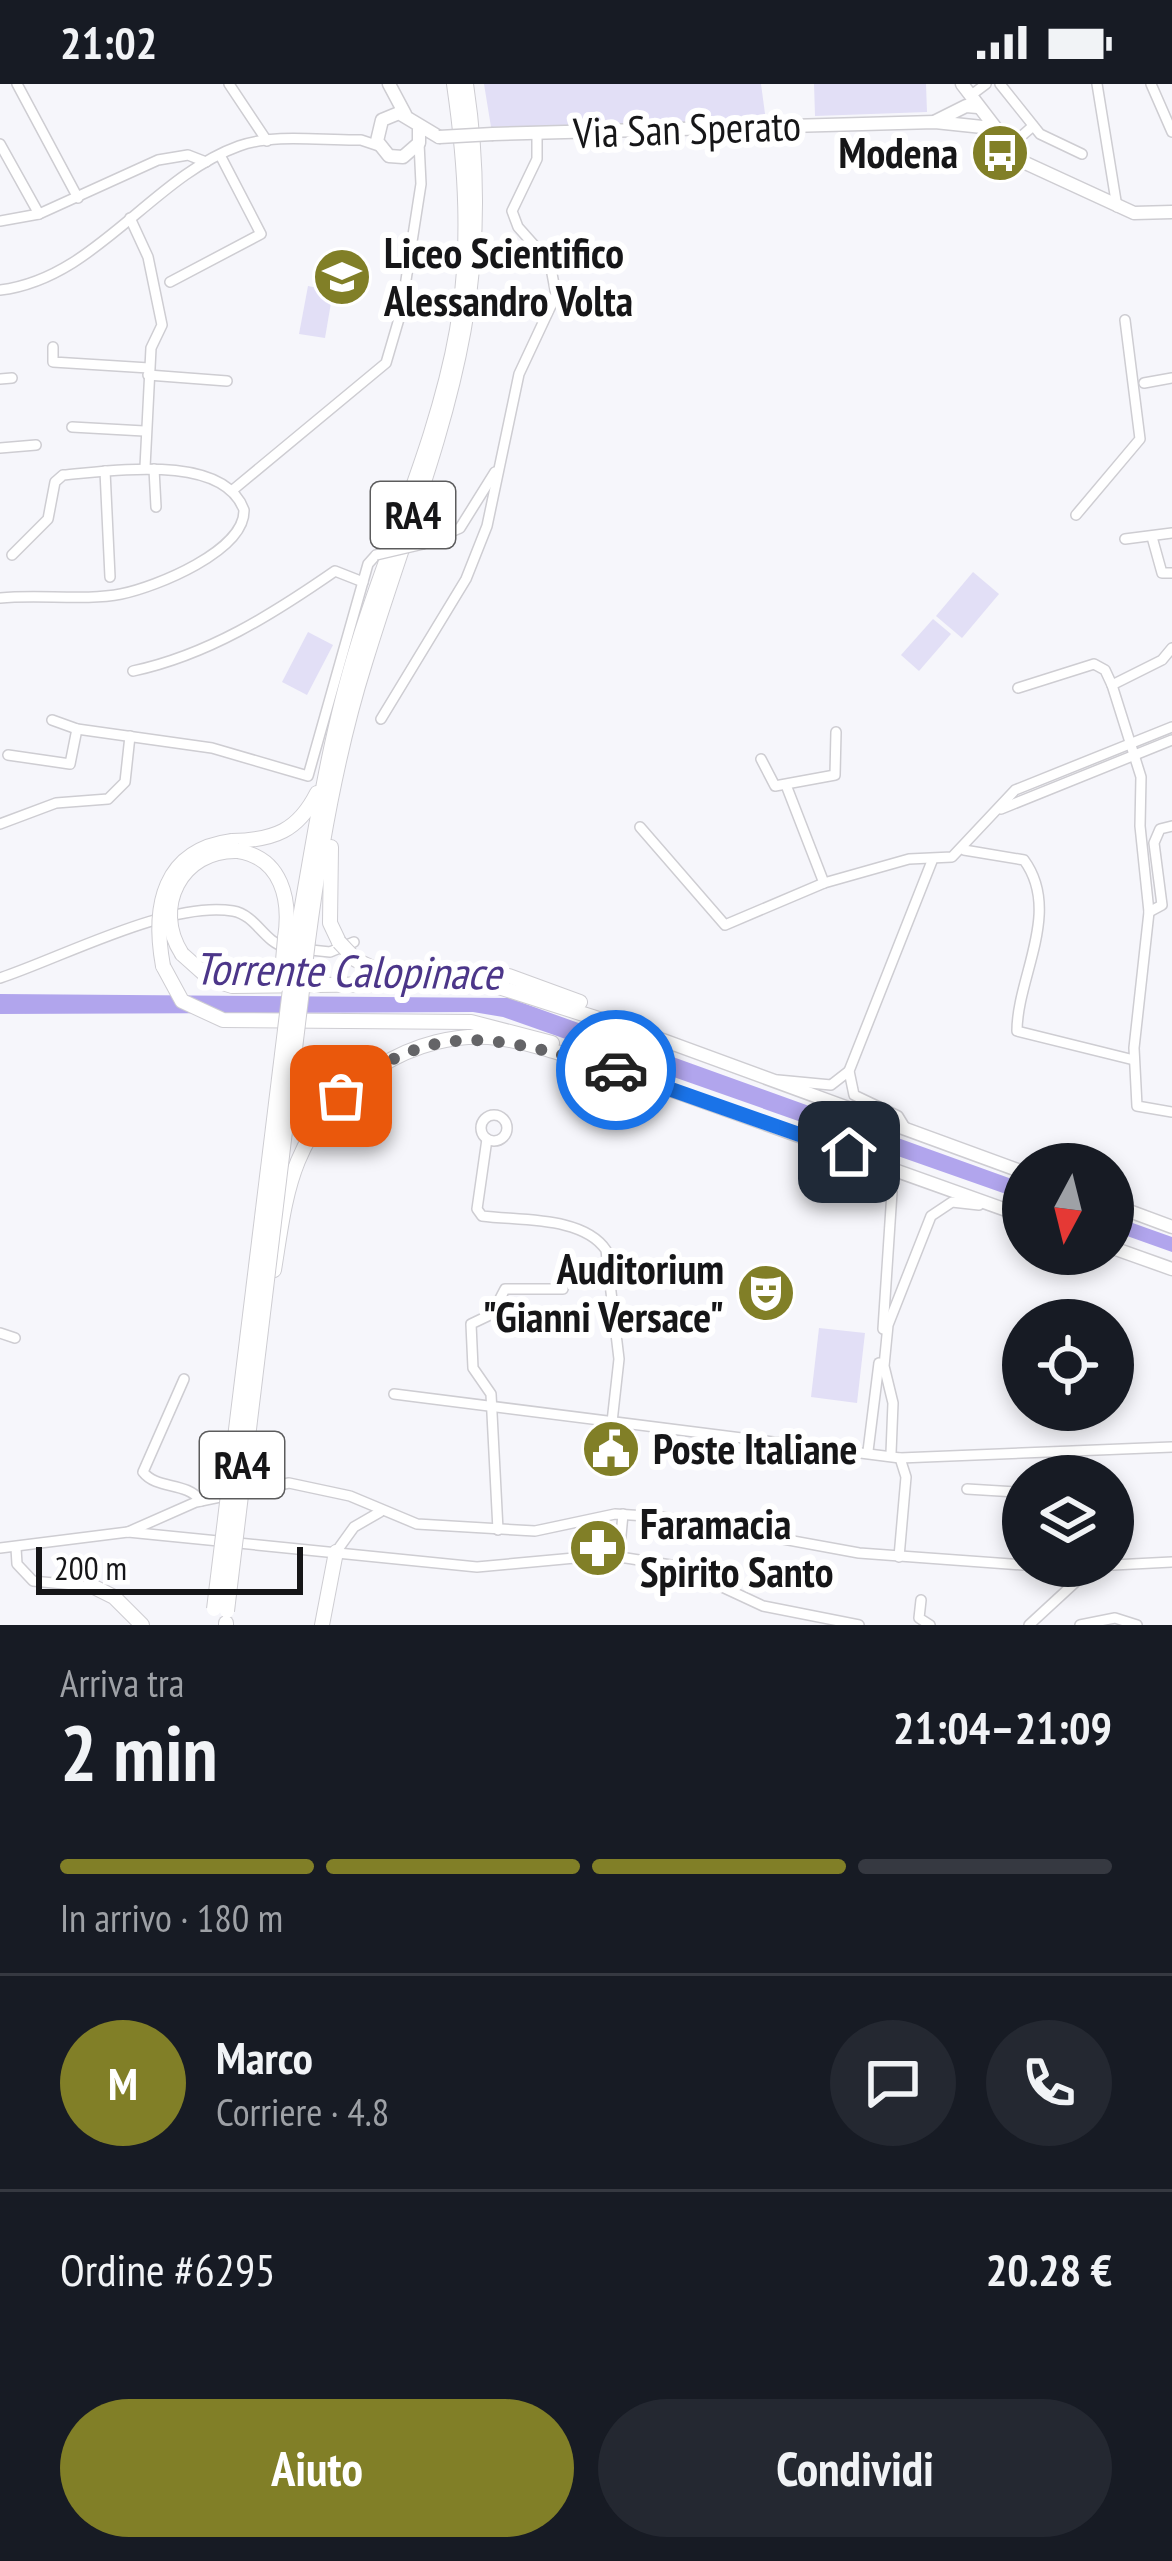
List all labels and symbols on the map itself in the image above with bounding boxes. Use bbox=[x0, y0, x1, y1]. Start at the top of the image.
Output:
street label: Via San Sperato bbox=[571, 97, 802, 160]
bus stop icon: Modena bbox=[969, 122, 1031, 184]
place label: Modena bbox=[839, 125, 958, 180]
place label: Liceo Scientifico Alessandro Volta bbox=[383, 225, 633, 328]
school or university icon: Liceo Scientifico Alessandro Volta bbox=[311, 246, 373, 308]
road number: RA4 bbox=[371, 482, 455, 548]
water label: Torrente Calopinace bbox=[194, 938, 504, 1002]
courier bbox=[556, 1010, 676, 1130]
pin bbox=[290, 1045, 392, 1147]
pin bbox=[798, 1101, 900, 1203]
north arrow bbox=[1002, 1143, 1134, 1275]
place label: Auditorium "Gianni Versace" bbox=[482, 1241, 724, 1344]
theatre icon: Auditorium "Gianni Versace" bbox=[735, 1262, 797, 1324]
public building icon: Poste Italiane bbox=[580, 1418, 642, 1480]
place label: Poste Italiane bbox=[653, 1421, 857, 1476]
road number: RA4 bbox=[200, 1432, 284, 1498]
place label: Faramacia Spirito Santo bbox=[640, 1496, 834, 1599]
pharmacy icon: Faramacia Spirito Santo bbox=[567, 1517, 629, 1579]
scale bar bbox=[36, 1541, 303, 1594]

